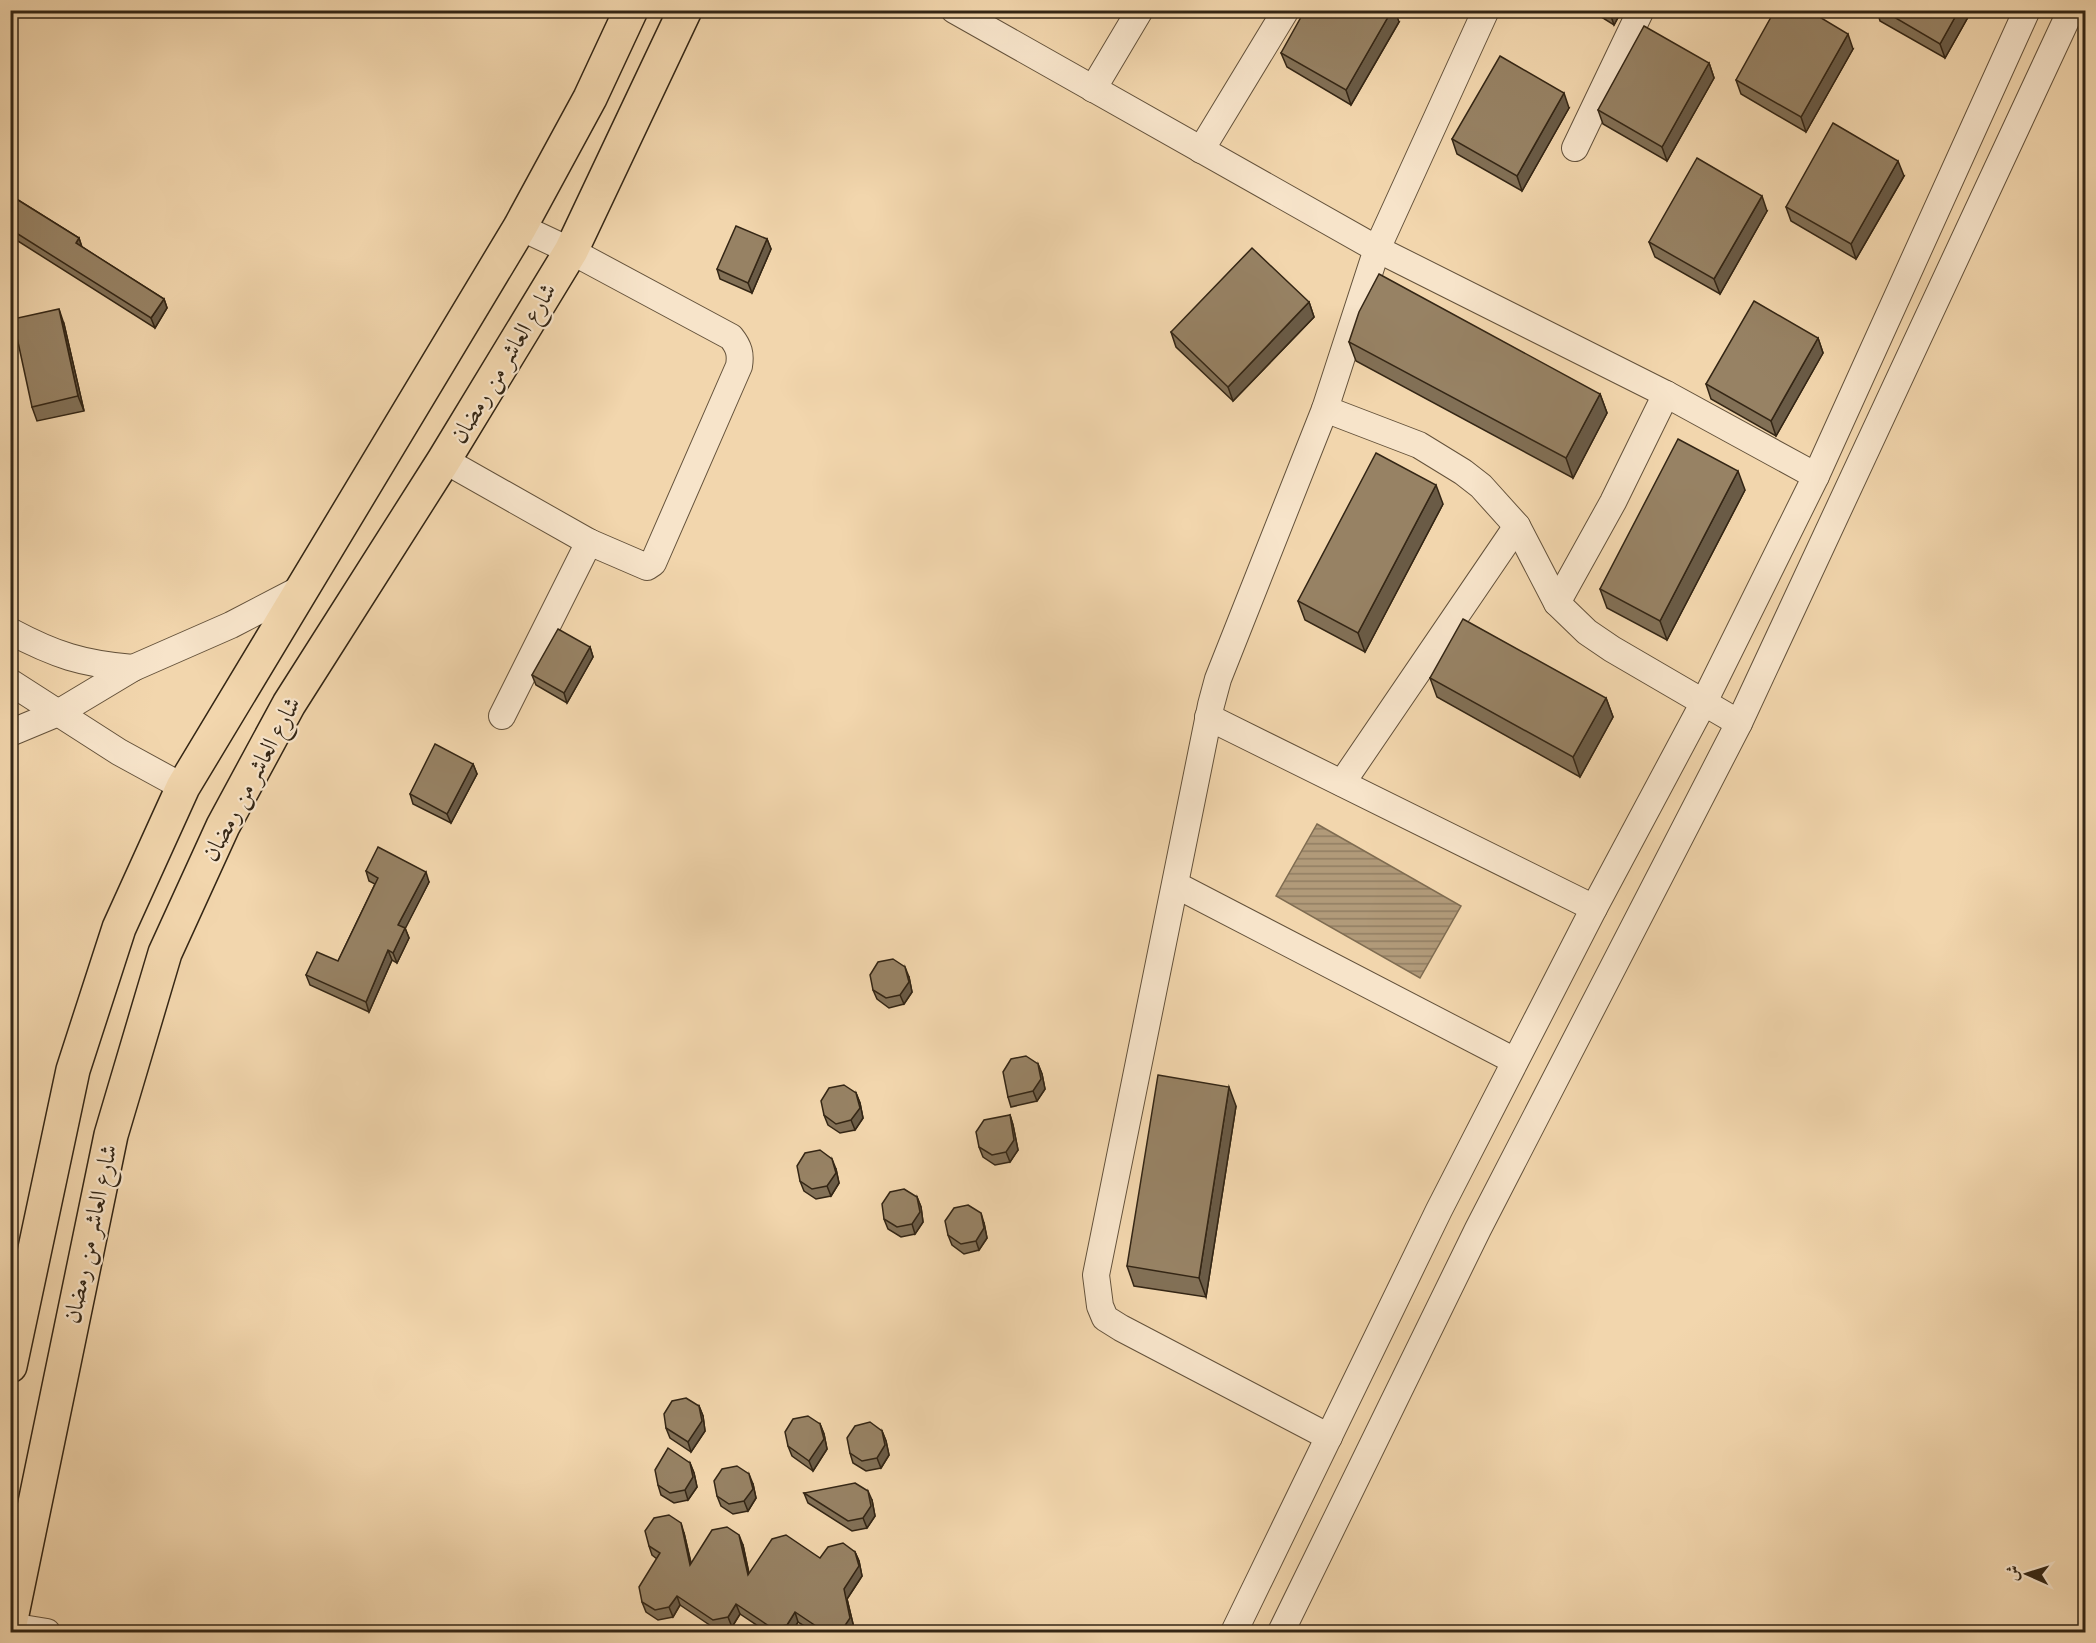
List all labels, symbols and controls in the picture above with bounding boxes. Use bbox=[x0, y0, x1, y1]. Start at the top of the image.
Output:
street label: شارع العاشر من رمضان bbox=[441, 276, 567, 451]
street label: شارع العاشر من رمضان bbox=[192, 690, 311, 869]
street label: شارع العاشر من رمضان bbox=[53, 1141, 129, 1327]
north arrow bbox=[1997, 1544, 2057, 1604]
text: ش bbox=[2000, 1565, 2024, 1582]

